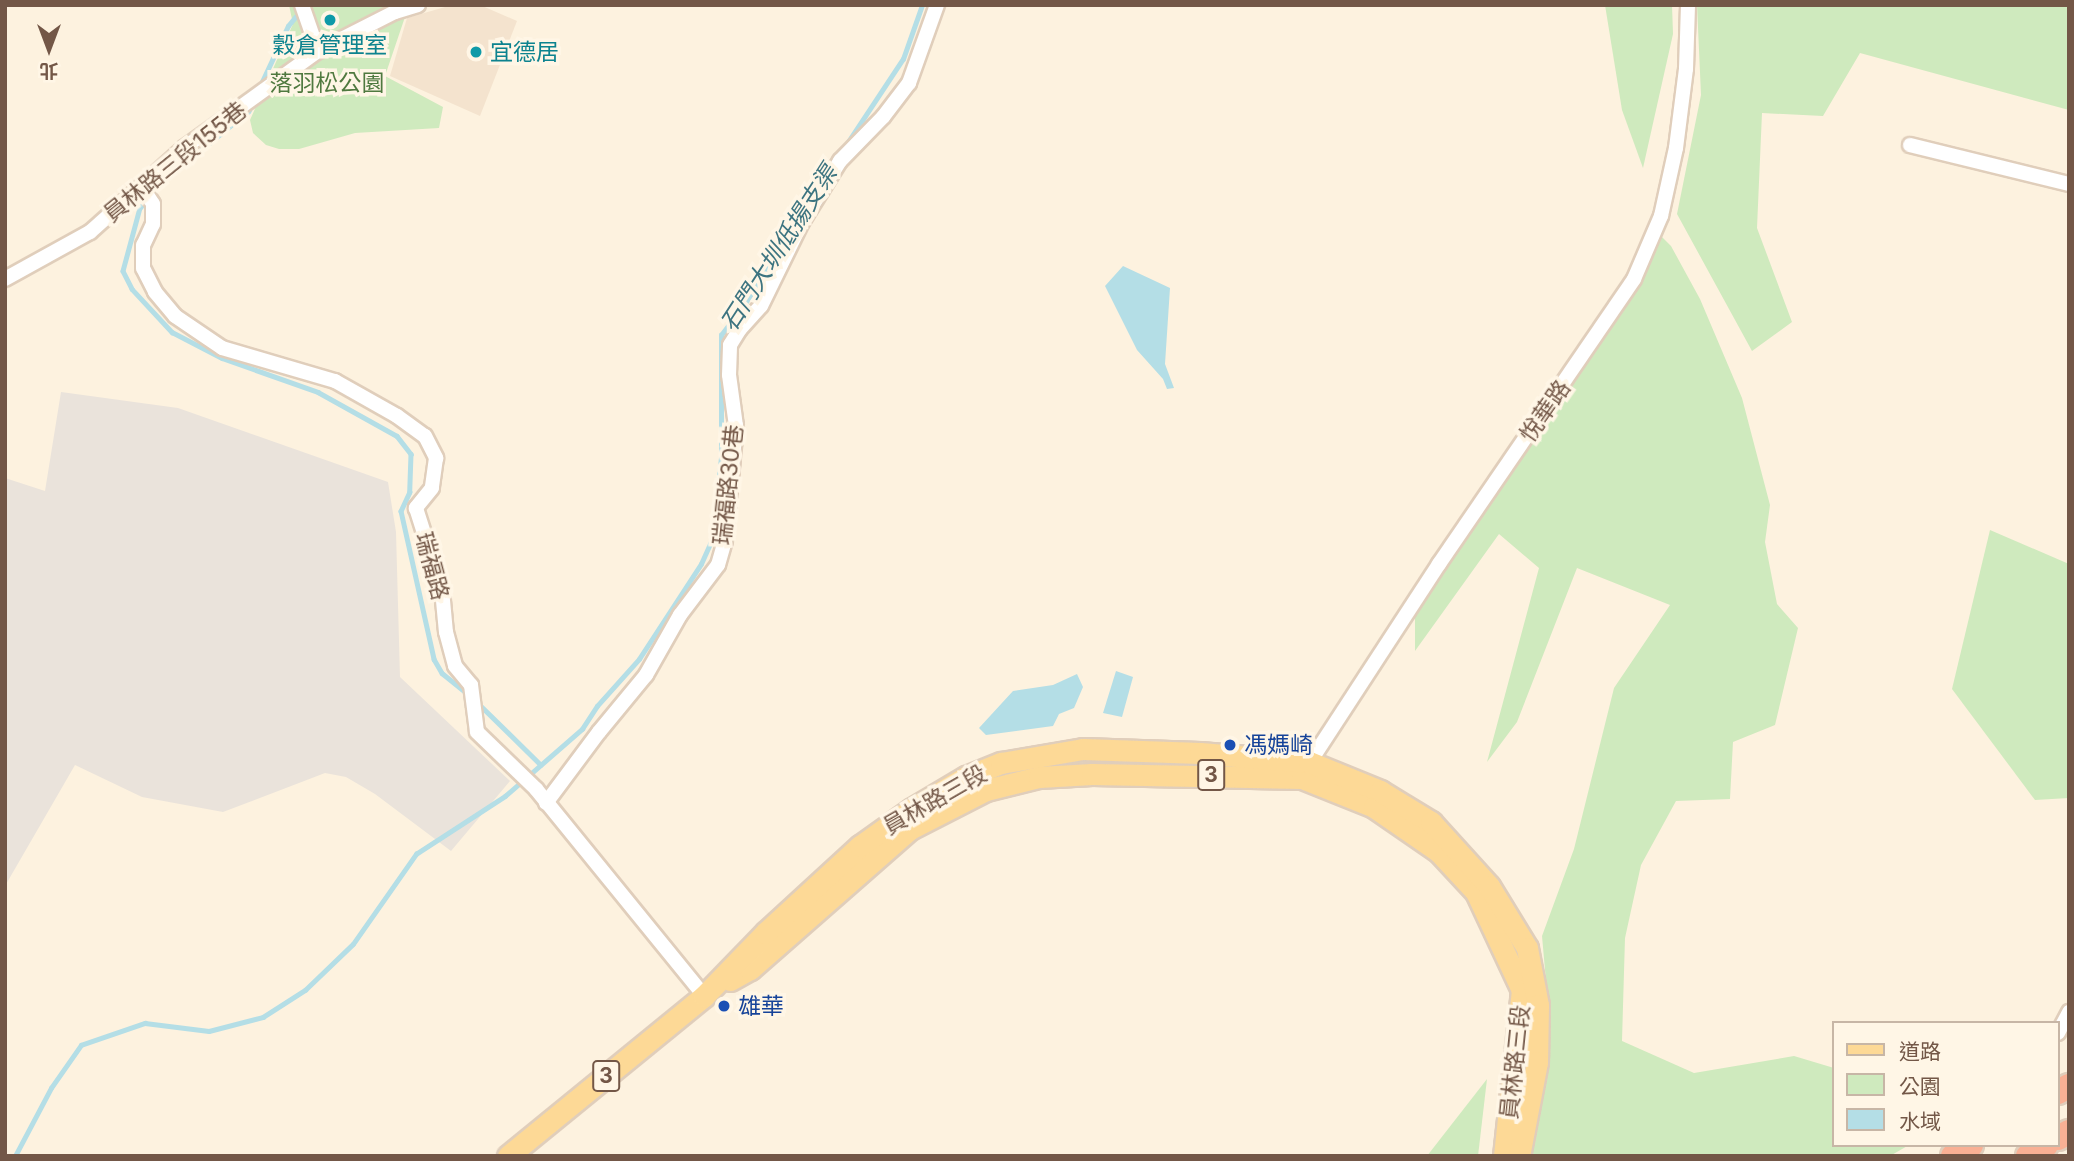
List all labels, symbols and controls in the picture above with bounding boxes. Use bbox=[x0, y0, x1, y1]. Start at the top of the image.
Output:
marker: 穀倉管理室 bbox=[322, 12, 338, 28]
north arrow bbox=[14, 14, 84, 84]
place label: 穀倉管理室 bbox=[273, 31, 387, 59]
place label: 宜德居 bbox=[490, 38, 559, 66]
marker: 宜德居 bbox=[468, 44, 484, 60]
text: 北 bbox=[40, 59, 59, 82]
park label: 落羽松公園 bbox=[270, 69, 384, 97]
street label: 員林路三段155巷 bbox=[98, 96, 252, 228]
water label: 石門大圳低揚支渠 bbox=[715, 160, 843, 336]
street label: 悅華路 bbox=[1514, 375, 1576, 447]
street label: 瑞福路30巷 bbox=[708, 424, 748, 546]
street label: 瑞福路 bbox=[410, 529, 454, 603]
place label: 馮媽崎 bbox=[1244, 731, 1313, 759]
marker: 馮媽崎 bbox=[1222, 737, 1238, 753]
road number: 3 bbox=[1197, 758, 1225, 792]
street label: 員林路三段 bbox=[878, 759, 992, 841]
place label: 雄華 bbox=[738, 992, 784, 1020]
marker: 雄華 bbox=[716, 998, 732, 1014]
street label: 員林路三段 bbox=[1495, 1003, 1535, 1121]
legend bbox=[1832, 1021, 2060, 1147]
text: 道路 bbox=[1899, 1039, 1941, 1064]
road number: 3 bbox=[592, 1058, 620, 1094]
text: 公園 bbox=[1899, 1074, 1941, 1099]
text: 水域 bbox=[1899, 1109, 1941, 1134]

